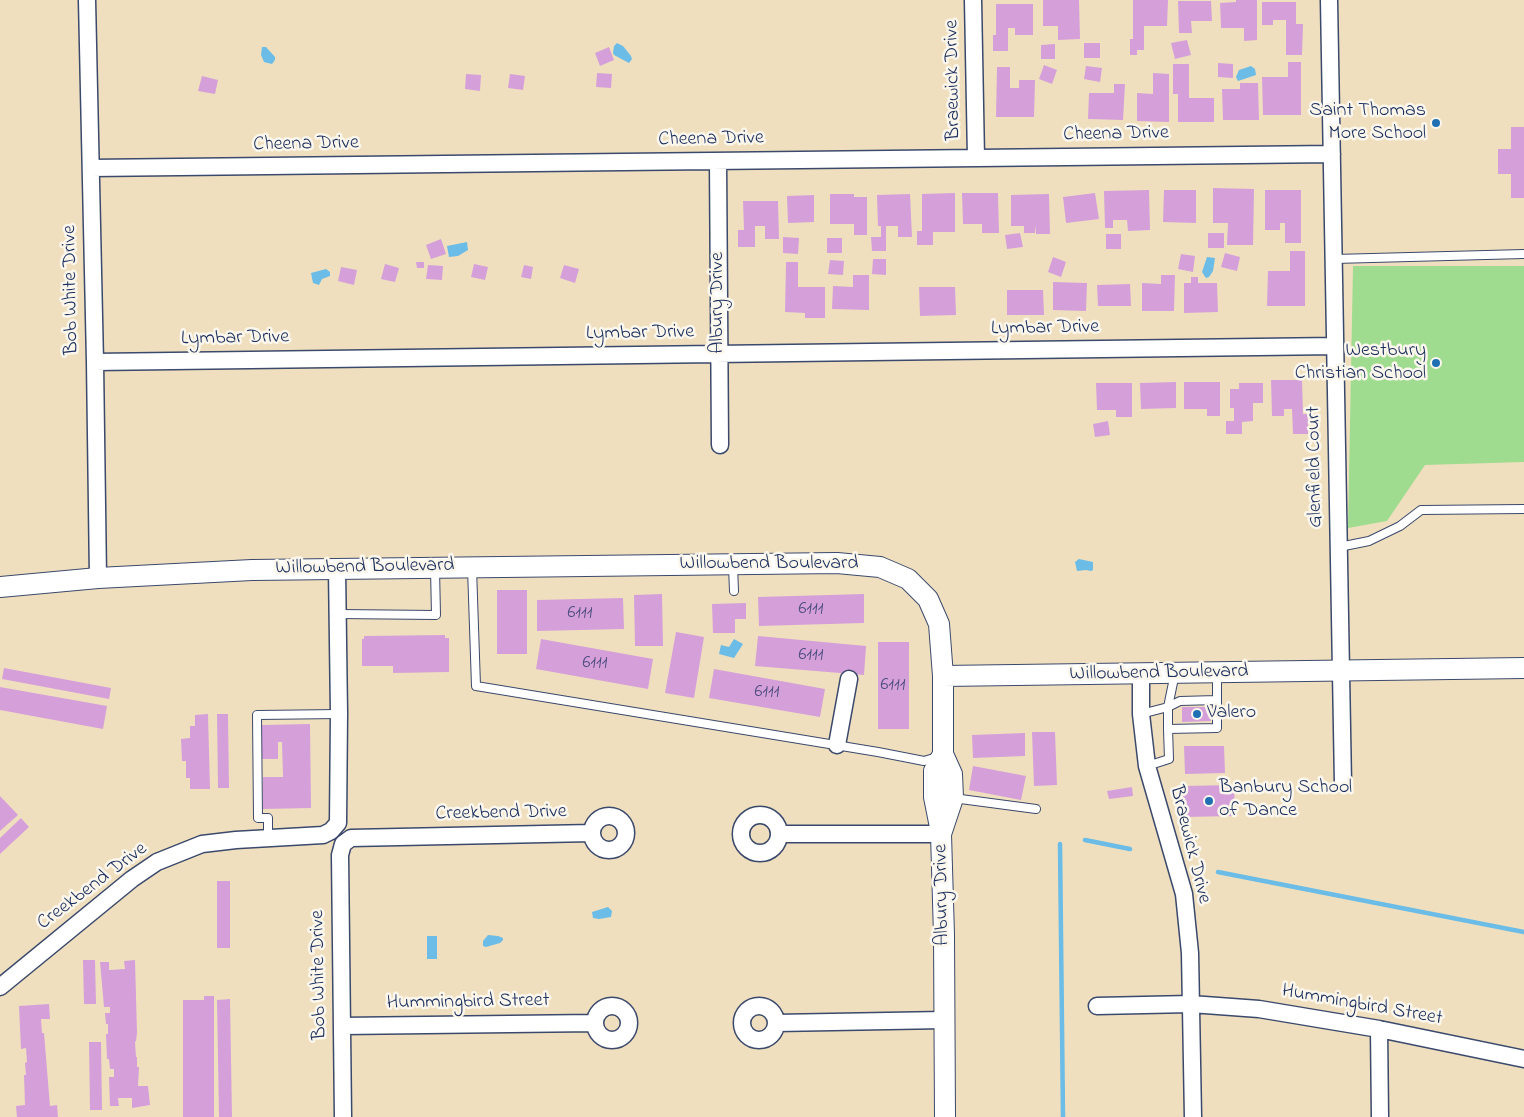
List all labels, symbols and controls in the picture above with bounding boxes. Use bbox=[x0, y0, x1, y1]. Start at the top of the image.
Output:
street label: Braewick Drive bbox=[941, 20, 967, 140]
place label: Saint Thomas More School bbox=[1309, 100, 1426, 147]
marker: Saint Thomas More School bbox=[1430, 117, 1442, 129]
street label: Cheena Drive bbox=[1063, 122, 1169, 148]
street label: Cheena Drive bbox=[658, 127, 764, 153]
street label: Cheena Drive bbox=[253, 132, 359, 158]
street label: Bob White Drive bbox=[59, 225, 85, 355]
street label: Albury Drive bbox=[707, 252, 731, 354]
street label: Lymbar Drive bbox=[991, 316, 1099, 342]
street label: Lymbar Drive bbox=[586, 321, 694, 347]
street label: Lymbar Drive bbox=[181, 326, 289, 352]
place label: Westbury Christian School bbox=[1295, 340, 1426, 387]
marker: Westbury Christian School bbox=[1430, 357, 1442, 369]
street label: Glenfield Court bbox=[1303, 406, 1329, 528]
street label: Willowbend Boulevard bbox=[679, 553, 859, 577]
street label: Willowbend Boulevard bbox=[275, 554, 455, 582]
house number: 6111 bbox=[798, 599, 824, 621]
house number: 6111 bbox=[567, 603, 593, 625]
house number: 6111 bbox=[798, 645, 824, 667]
house number: 6111 bbox=[582, 653, 608, 675]
street label: Willowbend Boulevard bbox=[1069, 660, 1249, 688]
house number: 6111 bbox=[880, 675, 906, 697]
house number: 6111 bbox=[754, 682, 780, 704]
place label: Valero bbox=[1207, 702, 1256, 726]
marker: Valero bbox=[1191, 708, 1203, 720]
place label: Banbury School of Dance bbox=[1219, 777, 1352, 824]
street label: Braewick Drive bbox=[1163, 784, 1215, 906]
marker: Banbury School of Dance bbox=[1203, 795, 1215, 807]
street label: Creekbend Drive bbox=[435, 801, 567, 827]
street label: Creekbend Drive bbox=[33, 838, 153, 936]
street label: Albury Drive bbox=[930, 844, 956, 946]
street label: Bob White Drive bbox=[307, 910, 333, 1040]
street label: Hummingbird Street bbox=[1280, 980, 1444, 1032]
street label: Hummingbird Street bbox=[386, 990, 550, 1016]

